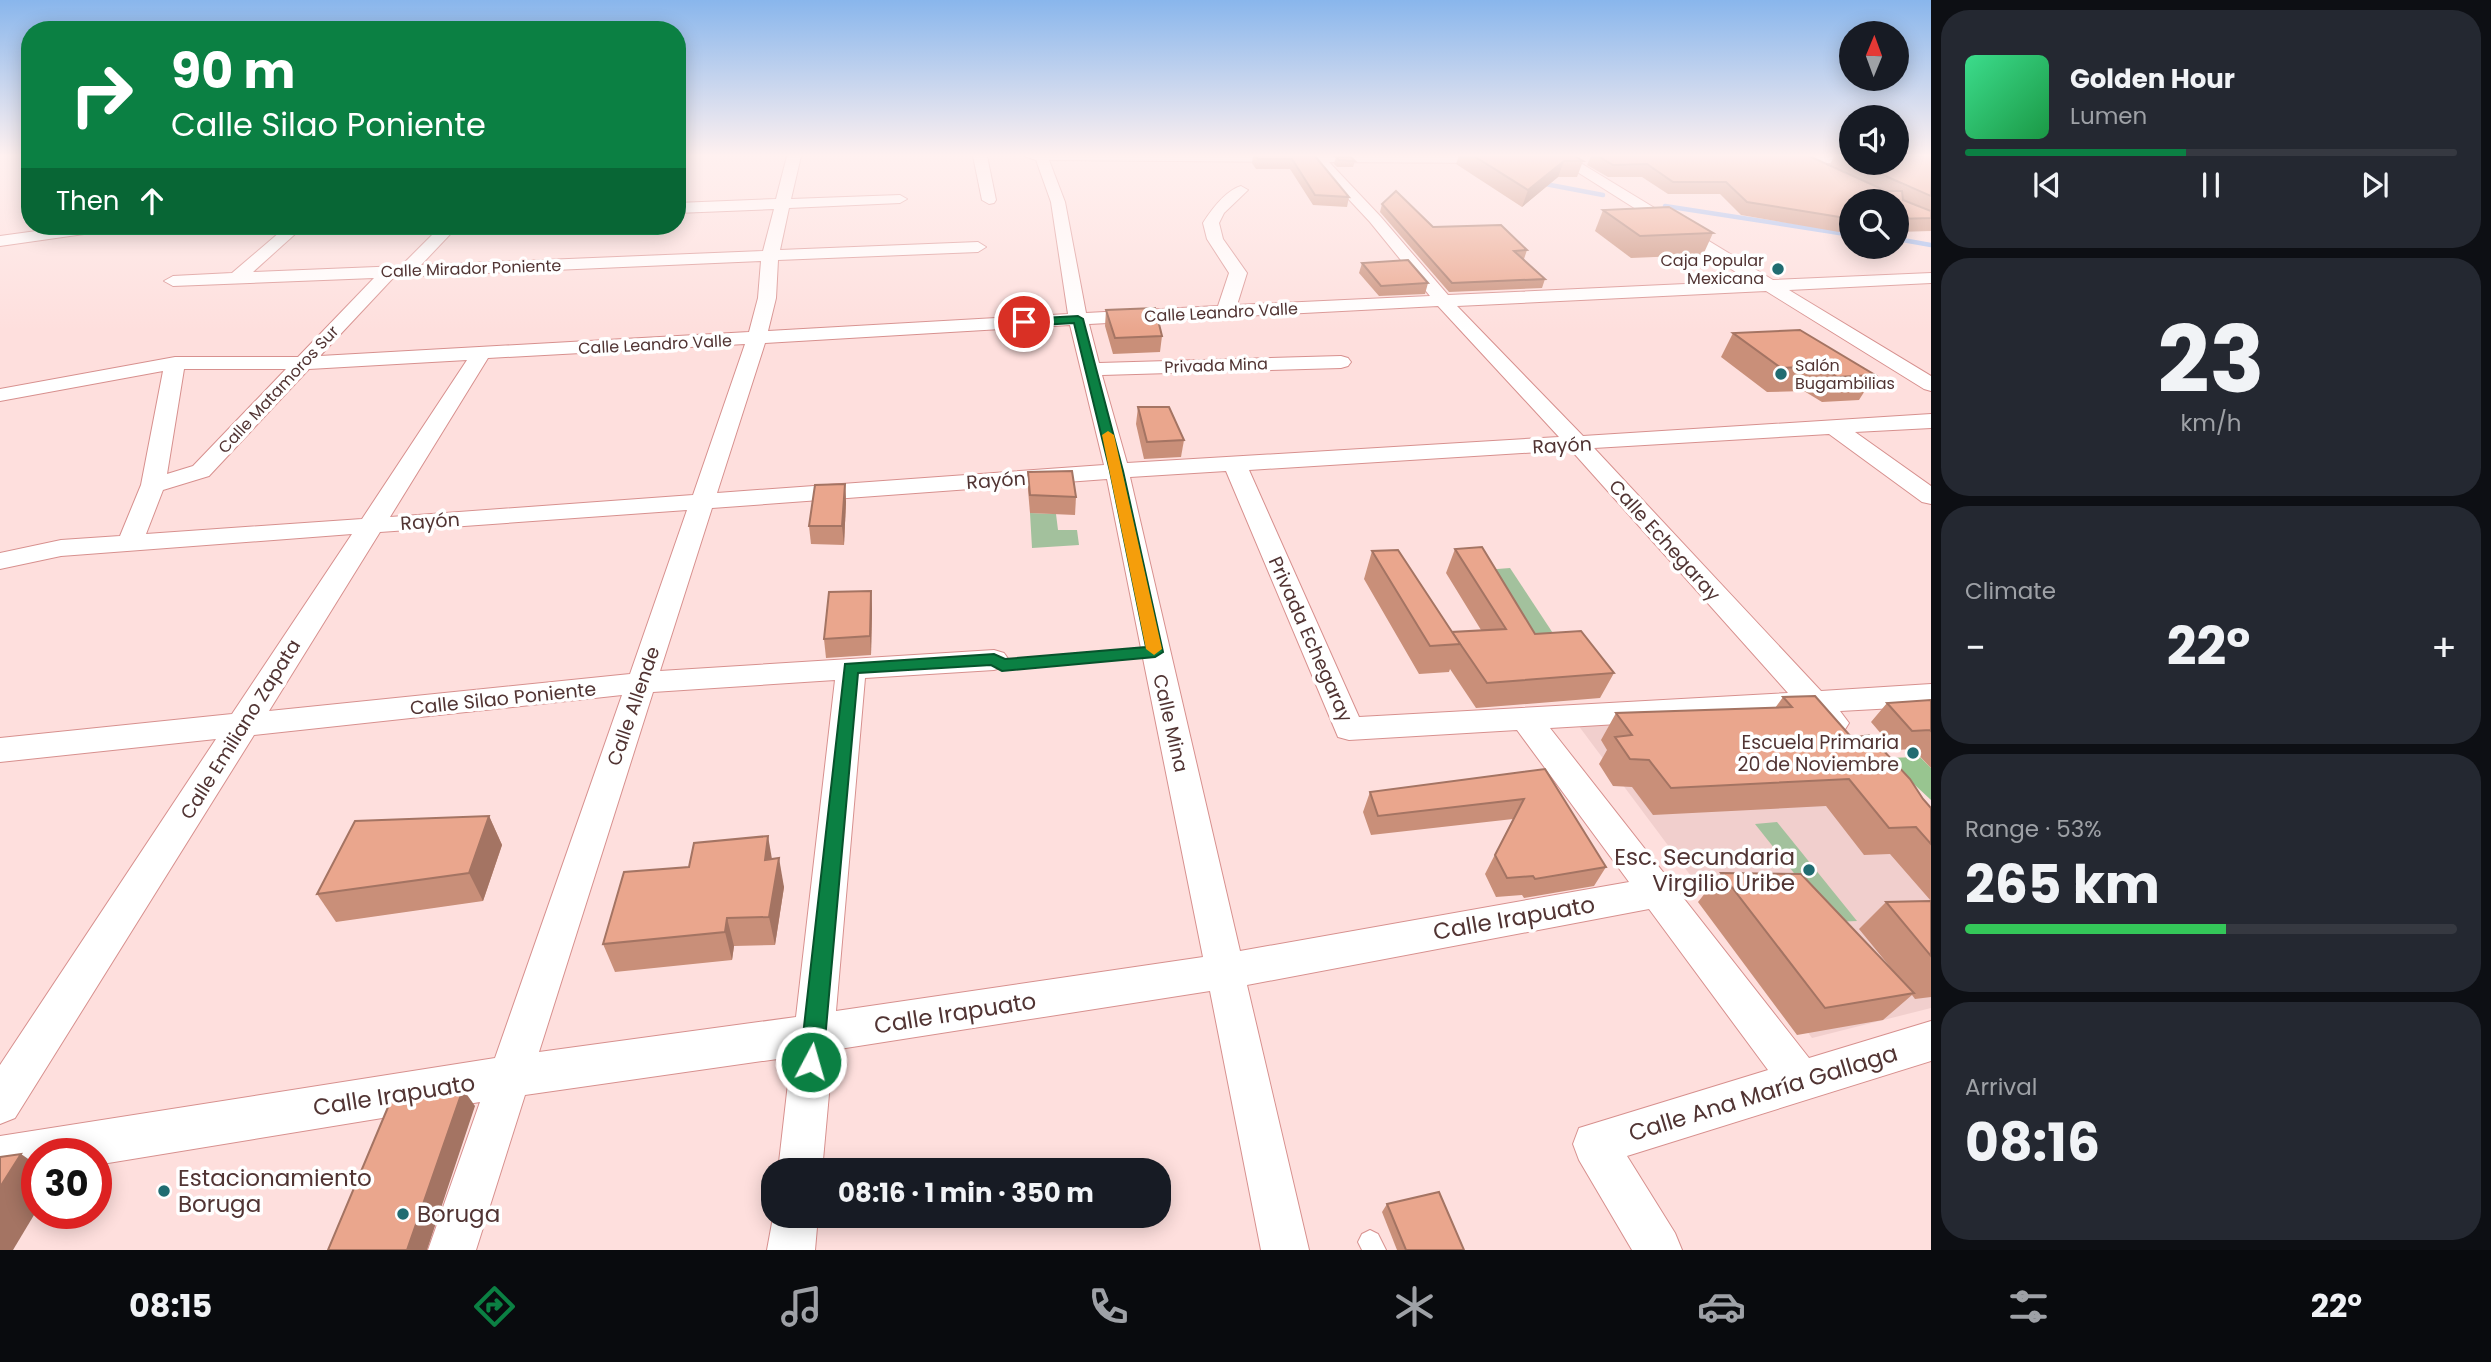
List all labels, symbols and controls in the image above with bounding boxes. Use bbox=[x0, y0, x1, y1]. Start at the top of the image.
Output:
north arrow bbox=[1839, 21, 1909, 91]
map controls bbox=[1839, 21, 1909, 259]
text: 90 m bbox=[171, 37, 295, 105]
icon: right bbox=[56, 49, 147, 140]
text: Golden Hour bbox=[2070, 61, 2235, 97]
text: Lumen bbox=[2070, 100, 2147, 132]
text: Calle Silao Poniente bbox=[171, 102, 486, 147]
button: sound bbox=[1839, 105, 1909, 175]
icon: previous bbox=[2028, 166, 2066, 204]
icon: pause bbox=[2192, 166, 2230, 204]
icon: next bbox=[2356, 166, 2394, 204]
icon: ahead bbox=[133, 182, 171, 220]
text: Then bbox=[56, 183, 119, 219]
button: search bbox=[1839, 189, 1909, 259]
place label: Caja Popular Mexicana bbox=[1660, 249, 1764, 290]
street label: Calle Mirador Poniente bbox=[380, 254, 562, 283]
marker: Caja Popular Mexicana bbox=[1770, 261, 1786, 277]
pin bbox=[994, 292, 1054, 352]
text: 23 bbox=[2157, 296, 2265, 424]
street label: Calle Leandro Valle bbox=[1144, 297, 1299, 328]
icon: arrive bbox=[1005, 303, 1043, 341]
street label: Calle Matamoros Sur bbox=[213, 320, 344, 458]
street label: Calle Leandro Valle bbox=[578, 329, 733, 360]
street label: Privada Mina bbox=[1164, 352, 1268, 379]
place label: Salón Bugambilias bbox=[1795, 354, 1895, 395]
marker: Salón Bugambilias bbox=[1773, 366, 1789, 382]
text: km/h bbox=[2180, 407, 2242, 439]
street label: Rayón bbox=[1532, 430, 1592, 461]
street label: Rayón bbox=[965, 465, 1027, 496]
street label: Calle Echegaray bbox=[1603, 474, 1727, 607]
street label: Rayón bbox=[399, 506, 461, 537]
street label: Privada Echegaray bbox=[1262, 552, 1359, 727]
text: Climate bbox=[1965, 575, 2056, 607]
text: 22° bbox=[2167, 610, 2250, 683]
text: − bbox=[1965, 621, 1986, 674]
text: + bbox=[2431, 621, 2457, 674]
street label: Calle Emiliano Zapata bbox=[174, 634, 307, 825]
street label: Calle Allende bbox=[600, 643, 666, 769]
street label: Calle Mina bbox=[1146, 671, 1195, 775]
street label: Calle Silao Poniente bbox=[409, 675, 597, 722]
place label: Escuela Primaria 20 de Noviembre bbox=[1737, 729, 1899, 778]
marker: Escuela Primaria 20 de Noviembre bbox=[1905, 745, 1921, 761]
text: Range · 53% bbox=[1965, 813, 2102, 845]
place label: Esc. Secundaria Virgilio Uribe bbox=[1614, 841, 1795, 899]
text: 265 km bbox=[1965, 848, 2160, 921]
marker: Esc. Secundaria Virgilio Uribe bbox=[1801, 862, 1817, 878]
street label: Calle Irapuato bbox=[1431, 888, 1597, 948]
street label: Calle Irapuato bbox=[872, 984, 1038, 1042]
position arrow bbox=[774, 1025, 848, 1099]
street label: Calle Ana María Gallaga bbox=[1625, 1037, 1901, 1149]
street label: Calle Irapuato bbox=[311, 1066, 477, 1124]
text: Arrival bbox=[1965, 1071, 2037, 1103]
text: 08:16 bbox=[1965, 1106, 2100, 1179]
speed limit sign: 30 bbox=[21, 1138, 112, 1229]
place label: Estacionamiento Boruga bbox=[178, 1162, 372, 1220]
text: 08:16 · 1 min · 350 m bbox=[838, 1175, 1094, 1211]
marker: Estacionamiento Boruga bbox=[156, 1183, 172, 1199]
place label: Boruga bbox=[417, 1198, 500, 1230]
marker: Boruga bbox=[395, 1206, 411, 1222]
icon: directions bbox=[470, 1282, 519, 1331]
icon: music bbox=[777, 1282, 826, 1331]
icon: phone bbox=[1084, 1282, 1133, 1331]
icon: climate bbox=[1390, 1282, 1439, 1331]
icon: car bbox=[1697, 1282, 1746, 1331]
icon: filters bbox=[2004, 1282, 2053, 1331]
text: 08:15 bbox=[129, 1283, 212, 1328]
text: 22° bbox=[2311, 1283, 2362, 1328]

